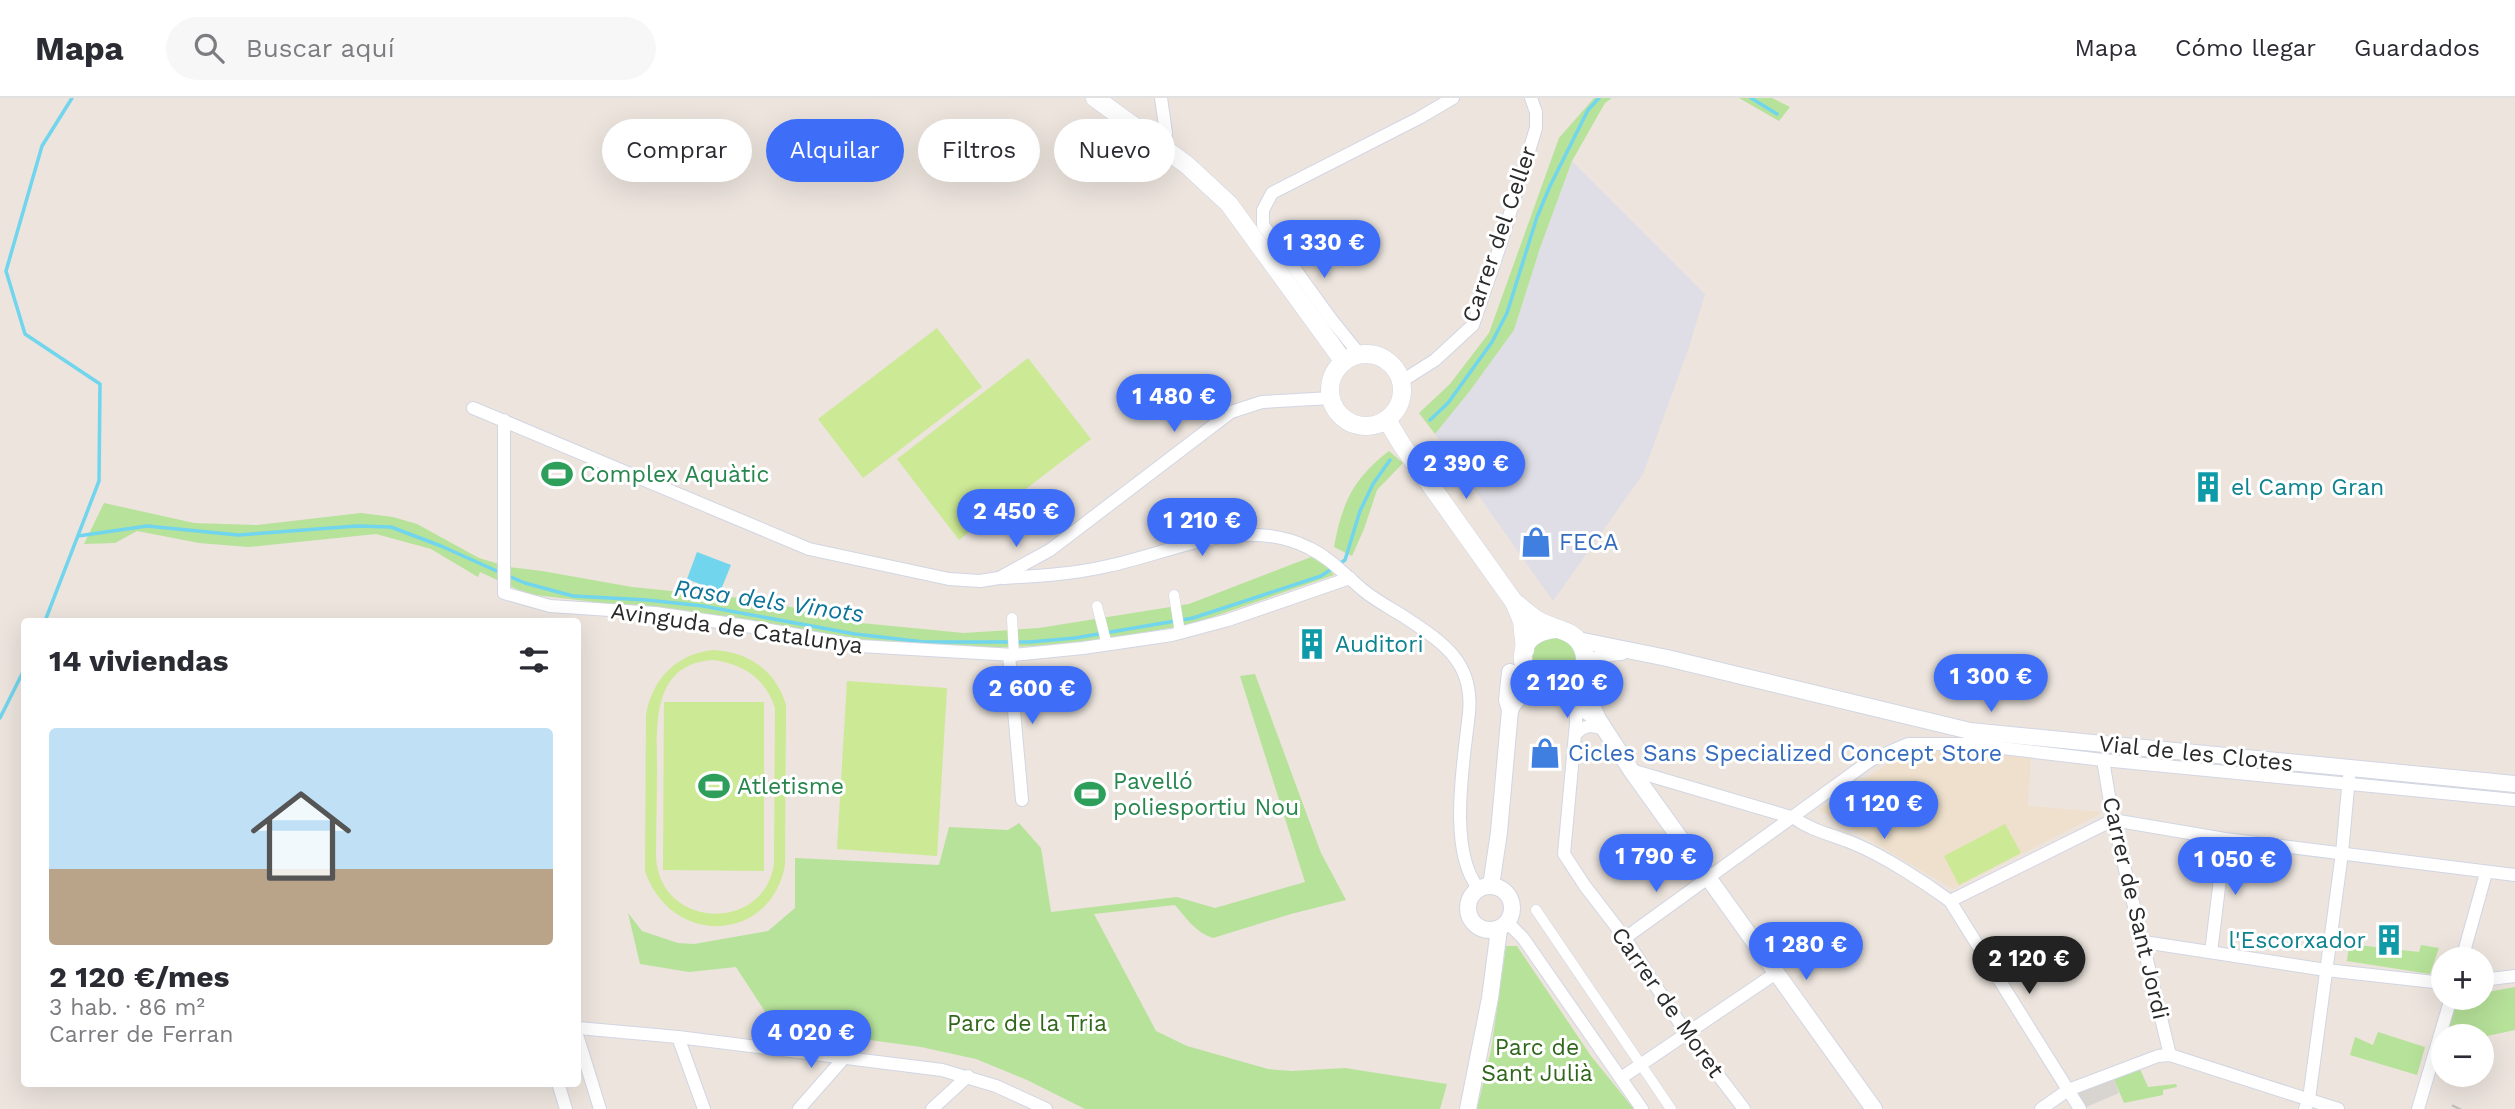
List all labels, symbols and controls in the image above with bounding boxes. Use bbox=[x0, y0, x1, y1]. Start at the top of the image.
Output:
search box bbox=[166, 17, 656, 80]
text: Mapa bbox=[35, 29, 124, 68]
icon: search bbox=[190, 29, 228, 67]
text: Buscar aquí bbox=[246, 33, 395, 63]
text: Mapa bbox=[2075, 34, 2137, 62]
text: Cómo llegar bbox=[2175, 34, 2316, 62]
text: Guardados bbox=[2354, 34, 2480, 62]
chip: Comprar bbox=[602, 119, 752, 182]
chip: Alquilar bbox=[766, 119, 904, 182]
chip: Filtros bbox=[918, 119, 1040, 182]
chip: Nuevo bbox=[1054, 119, 1175, 182]
street label: Carrer del Celler bbox=[1457, 142, 1542, 326]
pin: 1 330 € bbox=[1259, 220, 1389, 280]
text: 1 330 € bbox=[1283, 229, 1365, 256]
pin: 1 480 € bbox=[1109, 374, 1239, 434]
text: 1 480 € bbox=[1132, 383, 1216, 410]
pin: 2 390 € bbox=[1401, 442, 1531, 501]
text: 2 390 € bbox=[1423, 450, 1509, 477]
sports icon: Complex Aquàtic bbox=[540, 457, 574, 491]
place label: Complex Aquàtic bbox=[580, 461, 769, 488]
building icon: el Camp Gran bbox=[2191, 470, 2225, 504]
place label: el Camp Gran bbox=[2231, 474, 2384, 501]
pin: 2 450 € bbox=[951, 490, 1081, 549]
text: 2 450 € bbox=[973, 498, 1059, 525]
pin: 1 210 € bbox=[1137, 498, 1267, 558]
text: 1 210 € bbox=[1163, 507, 1241, 534]
shop icon: FECA bbox=[1519, 525, 1553, 559]
place label: FECA bbox=[1559, 529, 1618, 556]
water label: Rasa dels Vinots bbox=[672, 574, 866, 628]
street label: Avinguda de Catalunya bbox=[609, 597, 865, 660]
building icon: Auditori bbox=[1295, 627, 1329, 661]
place label: Auditori bbox=[1335, 631, 1424, 658]
icon: filters bbox=[515, 641, 553, 679]
text: 14 viviendas bbox=[49, 643, 229, 678]
pin: 1 300 € bbox=[1926, 654, 2056, 714]
pin: 2 120 € bbox=[1502, 660, 1632, 720]
text: 1 300 € bbox=[1950, 663, 2032, 690]
pin: 2 600 € bbox=[967, 666, 1097, 726]
text: 2 120 € bbox=[1526, 669, 1608, 696]
text: 2 600 € bbox=[989, 675, 1075, 702]
street label: Vial de les Clotes bbox=[2097, 730, 2295, 777]
shop icon: Cicles Sans Specialized Concept Store bbox=[1528, 736, 1562, 770]
place label: Cicles Sans Specialized Concept Store bbox=[1568, 740, 2002, 767]
place label: Pavelló poliesportiu Nou bbox=[1113, 768, 1299, 821]
sports icon: Atletisme bbox=[697, 769, 731, 803]
icon: home bbox=[238, 773, 364, 899]
place label: Atletisme bbox=[737, 773, 844, 800]
sports icon: Pavelló poliesportiu Nou bbox=[1073, 777, 1107, 811]
pin: 1 120 € bbox=[1819, 782, 1949, 841]
text: 1 120 € bbox=[1845, 790, 1923, 817]
street label: Carrer de Sant Jordi bbox=[2097, 794, 2174, 1022]
pin: 1 790 € bbox=[1591, 834, 1721, 894]
pin: 1 050 € bbox=[2170, 838, 2300, 897]
text: 1 790 € bbox=[1615, 843, 1697, 870]
text: 1 050 € bbox=[2194, 846, 2276, 873]
street label: Carrer de Moret bbox=[1606, 922, 1730, 1083]
pin: 1 280 € bbox=[1741, 922, 1871, 982]
building icon: l'Escorxador bbox=[2372, 923, 2406, 957]
place label: l'Escorxador bbox=[2229, 927, 2366, 954]
text: 1 280 € bbox=[1765, 931, 1847, 958]
pin: 2 120 € bbox=[1964, 936, 2094, 996]
text: 2 120 € bbox=[1988, 945, 2070, 972]
map controls bbox=[2431, 947, 2494, 1087]
button: + bbox=[2431, 947, 2494, 1010]
text: 2 120 €/mes bbox=[49, 959, 230, 994]
text: 3 hab. · 86 m² bbox=[49, 994, 205, 1021]
pin: 4 020 € bbox=[746, 1010, 876, 1070]
park label: Parc de la Tria bbox=[947, 1010, 1107, 1037]
text: 4 020 € bbox=[767, 1019, 855, 1046]
text: Carrer de Ferran bbox=[49, 1021, 233, 1048]
button: − bbox=[2431, 1024, 2494, 1087]
park label: Parc de Sant Julià bbox=[1481, 1034, 1593, 1087]

